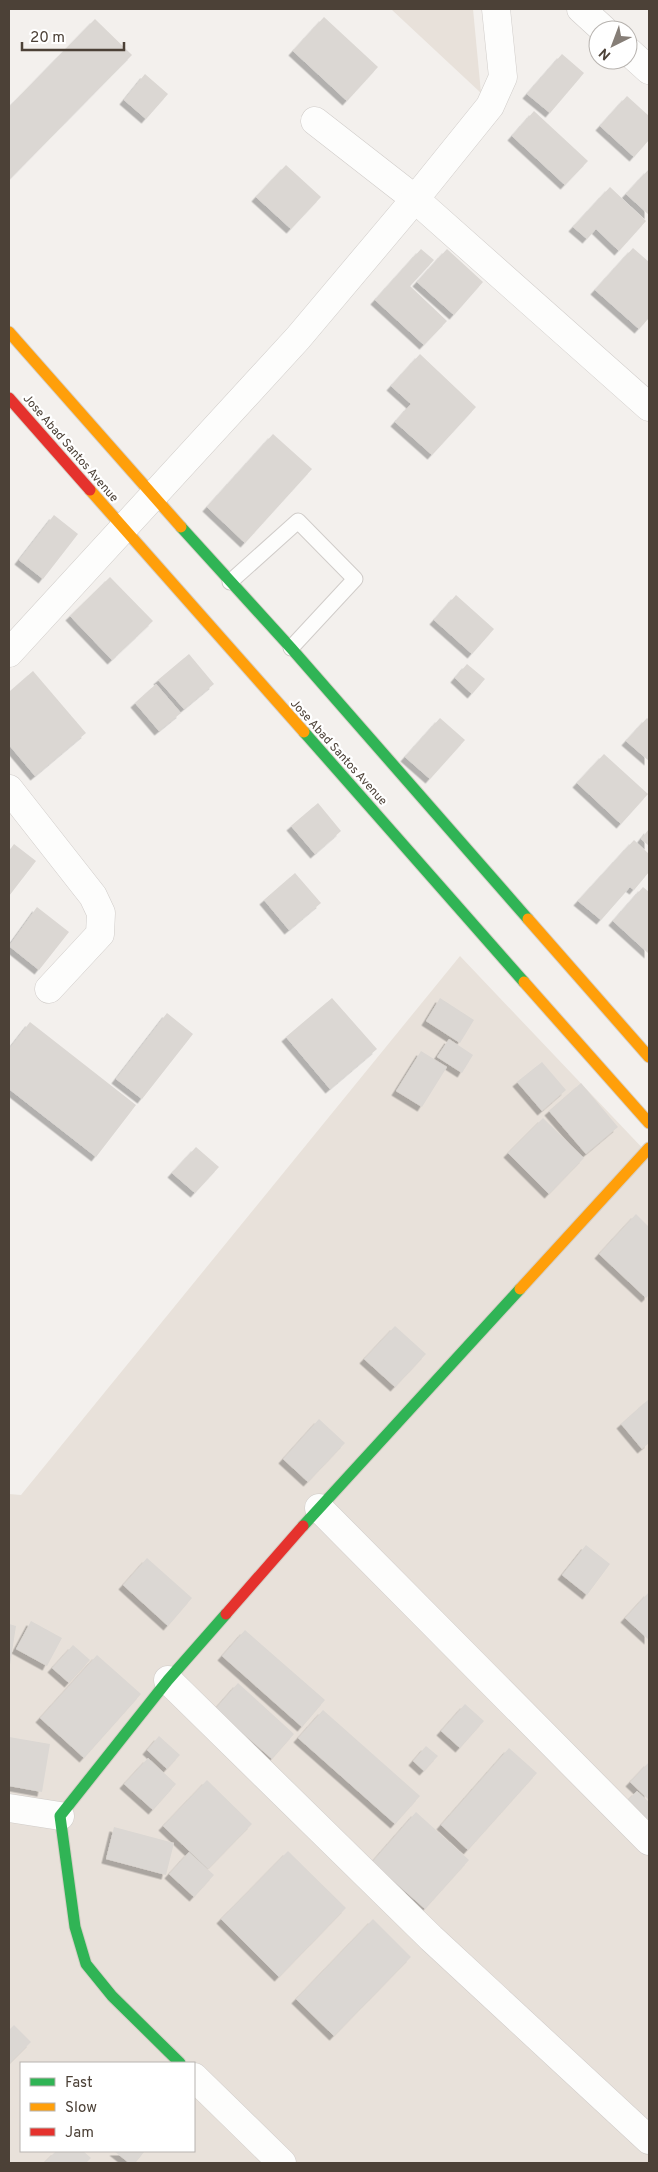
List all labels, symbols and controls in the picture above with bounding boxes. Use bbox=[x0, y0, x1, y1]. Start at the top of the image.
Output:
scale bar bbox=[22, 20, 125, 52]
north arrow bbox=[588, 20, 638, 70]
text: 20 m bbox=[30, 29, 65, 48]
text: N bbox=[596, 44, 615, 63]
street label: Jose Abad Santos Avenue bbox=[19, 391, 122, 506]
street label: Jose Abad Santos Avenue bbox=[286, 696, 390, 809]
legend bbox=[20, 2062, 195, 2152]
text: Fast bbox=[65, 2074, 93, 2093]
text: Slow bbox=[65, 2099, 97, 2118]
text: Jam bbox=[65, 2124, 94, 2143]

